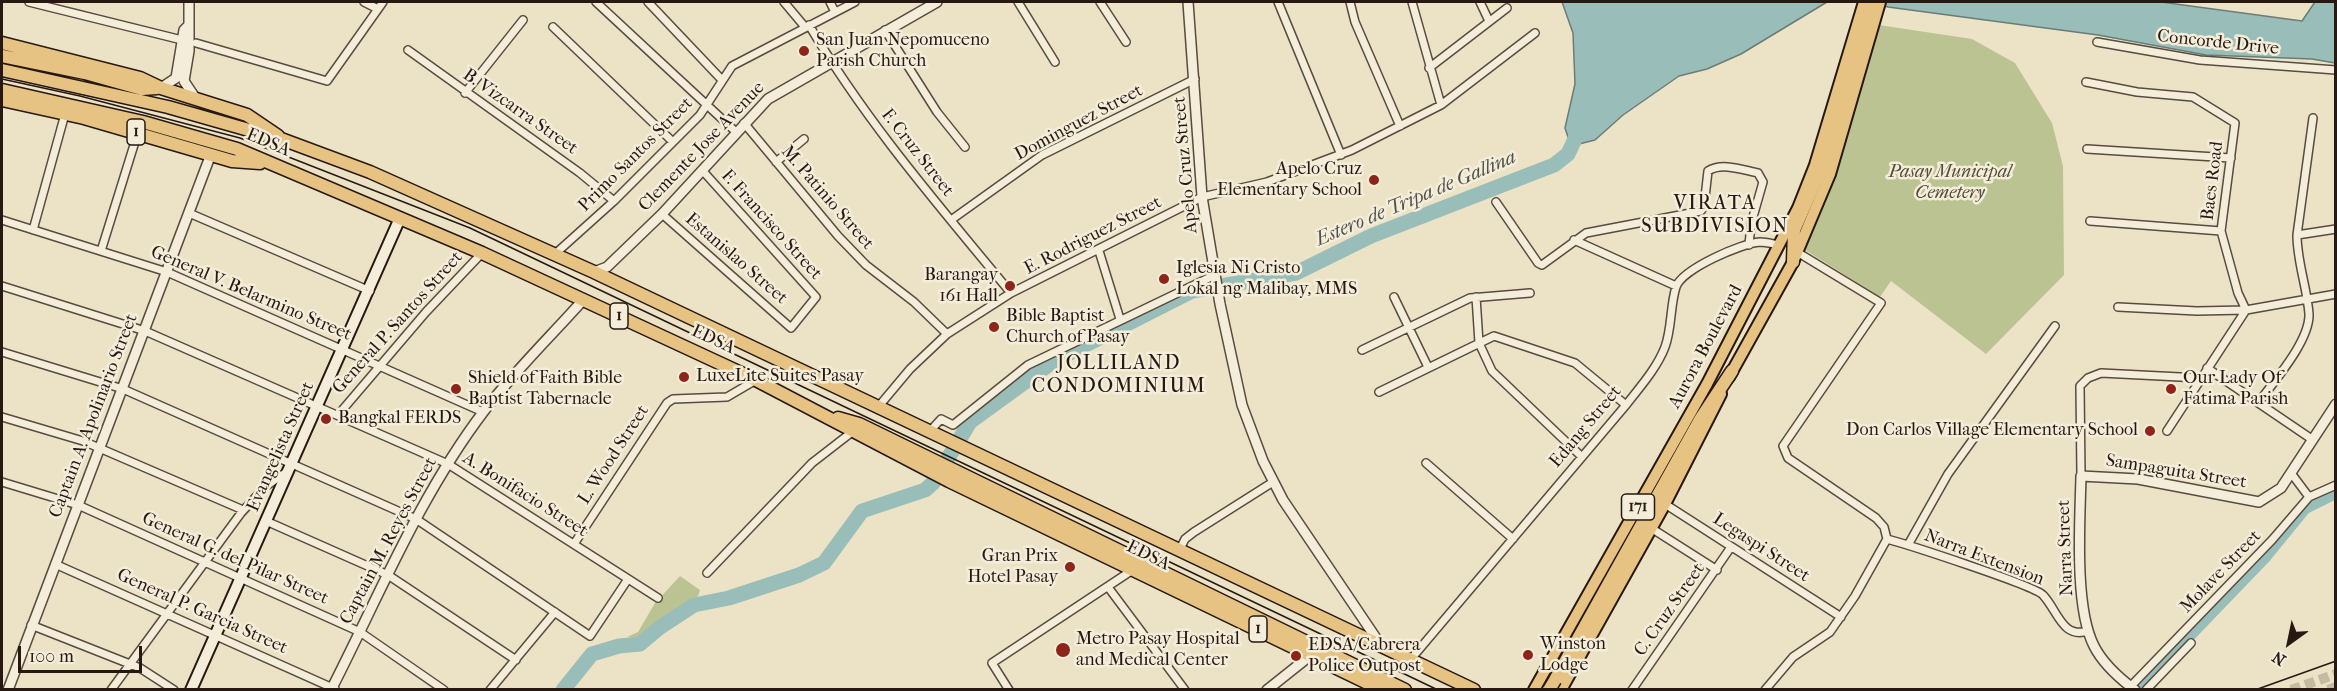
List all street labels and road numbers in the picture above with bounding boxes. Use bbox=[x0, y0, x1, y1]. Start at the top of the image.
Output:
street label: Concorde Drive bbox=[2156, 26, 2280, 60]
street label: B. Vizcarra Street bbox=[458, 64, 582, 160]
street label: Clemente Jose Avenue bbox=[634, 78, 770, 216]
street label: Dominguez Street bbox=[1011, 80, 1147, 166]
street label: Primo Santos Street bbox=[574, 93, 698, 217]
street label: Apelo Cruz Street bbox=[1169, 96, 1203, 234]
street label: F. Cruz Street bbox=[876, 105, 958, 201]
road number: 1 bbox=[127, 119, 145, 145]
street label: EDSA bbox=[243, 124, 293, 162]
street label: Baes Road bbox=[2197, 140, 2229, 222]
street label: M. Patinio Street bbox=[776, 142, 878, 254]
street label: F. Francisco Street bbox=[716, 166, 826, 284]
street label: E. Rodriguez Street bbox=[1021, 192, 1165, 280]
street label: Estanislao Street bbox=[680, 209, 792, 309]
street label: General V. Belarmino Street bbox=[147, 242, 355, 346]
street label: General P. Santos Street bbox=[328, 247, 468, 399]
street label: Aurora Boulevard bbox=[1664, 282, 1748, 412]
road number: 1 bbox=[610, 303, 628, 329]
street label: Captain A. Apolinario Street bbox=[45, 311, 143, 521]
street label: EDSA bbox=[688, 321, 738, 359]
street label: Evangelista Street bbox=[243, 379, 319, 515]
street label: Edang Street bbox=[1545, 382, 1627, 472]
street label: L. Wood Street bbox=[574, 401, 654, 509]
street label: A. Bonifacio Street bbox=[458, 448, 592, 542]
street label: Sampaguita Street bbox=[2104, 450, 2248, 494]
street label: Captain M. Reyes Street bbox=[336, 454, 442, 628]
road number: 171 bbox=[1622, 494, 1654, 520]
street label: Narra Street bbox=[2054, 499, 2078, 597]
street label: General G. del Pilar Street bbox=[138, 508, 332, 610]
street label: Legaspi Street bbox=[1709, 509, 1813, 587]
street label: Narra Extension bbox=[1921, 525, 2047, 591]
street label: Molave Street bbox=[2176, 526, 2266, 618]
street label: EDSA bbox=[1123, 536, 1173, 576]
street label: C. Cruz Street bbox=[1630, 559, 1710, 661]
street label: General P. Garcia Street bbox=[113, 565, 291, 659]
road number: 1 bbox=[1249, 616, 1267, 642]

